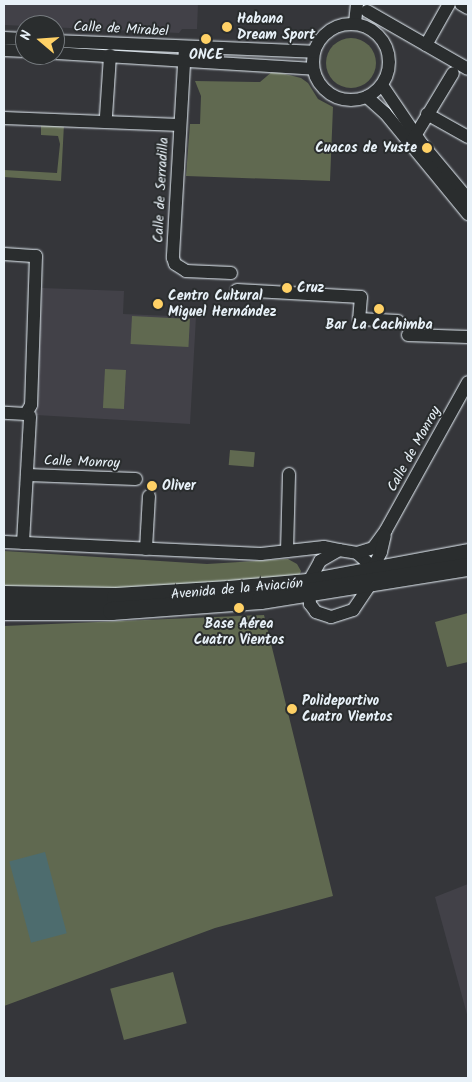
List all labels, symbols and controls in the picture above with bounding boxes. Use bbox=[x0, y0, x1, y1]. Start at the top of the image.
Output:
place label: Habana Dream Sport bbox=[237, 11, 315, 44]
north arrow bbox=[15, 15, 65, 65]
street label: Calle de Mirabel bbox=[73, 18, 169, 40]
marker: Habana Dream Sport bbox=[221, 21, 233, 33]
text: N bbox=[15, 28, 39, 43]
marker: ONCE bbox=[200, 33, 212, 45]
place label: ONCE bbox=[189, 47, 223, 63]
street label: Calle de Serradilla bbox=[150, 137, 172, 243]
place label: Cuacos de Yuste bbox=[315, 140, 417, 156]
marker: Cuacos de Yuste bbox=[421, 142, 433, 154]
place label: Cruz bbox=[297, 280, 324, 296]
marker: Cruz bbox=[281, 282, 293, 294]
place label: Centro Cultural Miguel Hernández bbox=[168, 288, 277, 321]
marker: Centro Cultural Miguel Hernández bbox=[152, 298, 164, 310]
marker: Bar La Cachimba bbox=[373, 303, 385, 315]
place label: Bar La Cachimba bbox=[325, 317, 433, 333]
street label: Calle de Monroy bbox=[384, 403, 444, 495]
street label: Calle Monroy bbox=[44, 452, 120, 472]
place label: Oliver bbox=[162, 478, 196, 494]
marker: Oliver bbox=[146, 480, 158, 492]
street label: Avenida de la Aviación bbox=[170, 575, 304, 603]
marker: Base Aérea Cuatro Vientos bbox=[233, 602, 245, 614]
place label: Base Aérea Cuatro Vientos bbox=[194, 616, 284, 648]
place label: Polideportivo Cuatro Vientos bbox=[302, 693, 393, 726]
marker: Polideportivo Cuatro Vientos bbox=[286, 703, 298, 715]

